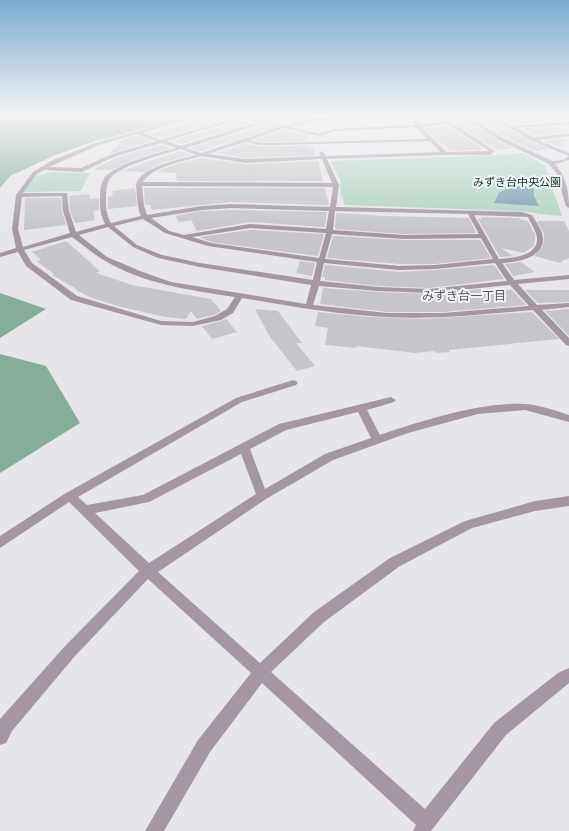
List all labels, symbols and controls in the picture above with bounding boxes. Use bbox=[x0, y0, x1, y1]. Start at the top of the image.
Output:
park label: みずき台中央公園 bbox=[473, 176, 561, 189]
district label: みずき台一丁目 bbox=[422, 289, 506, 303]

